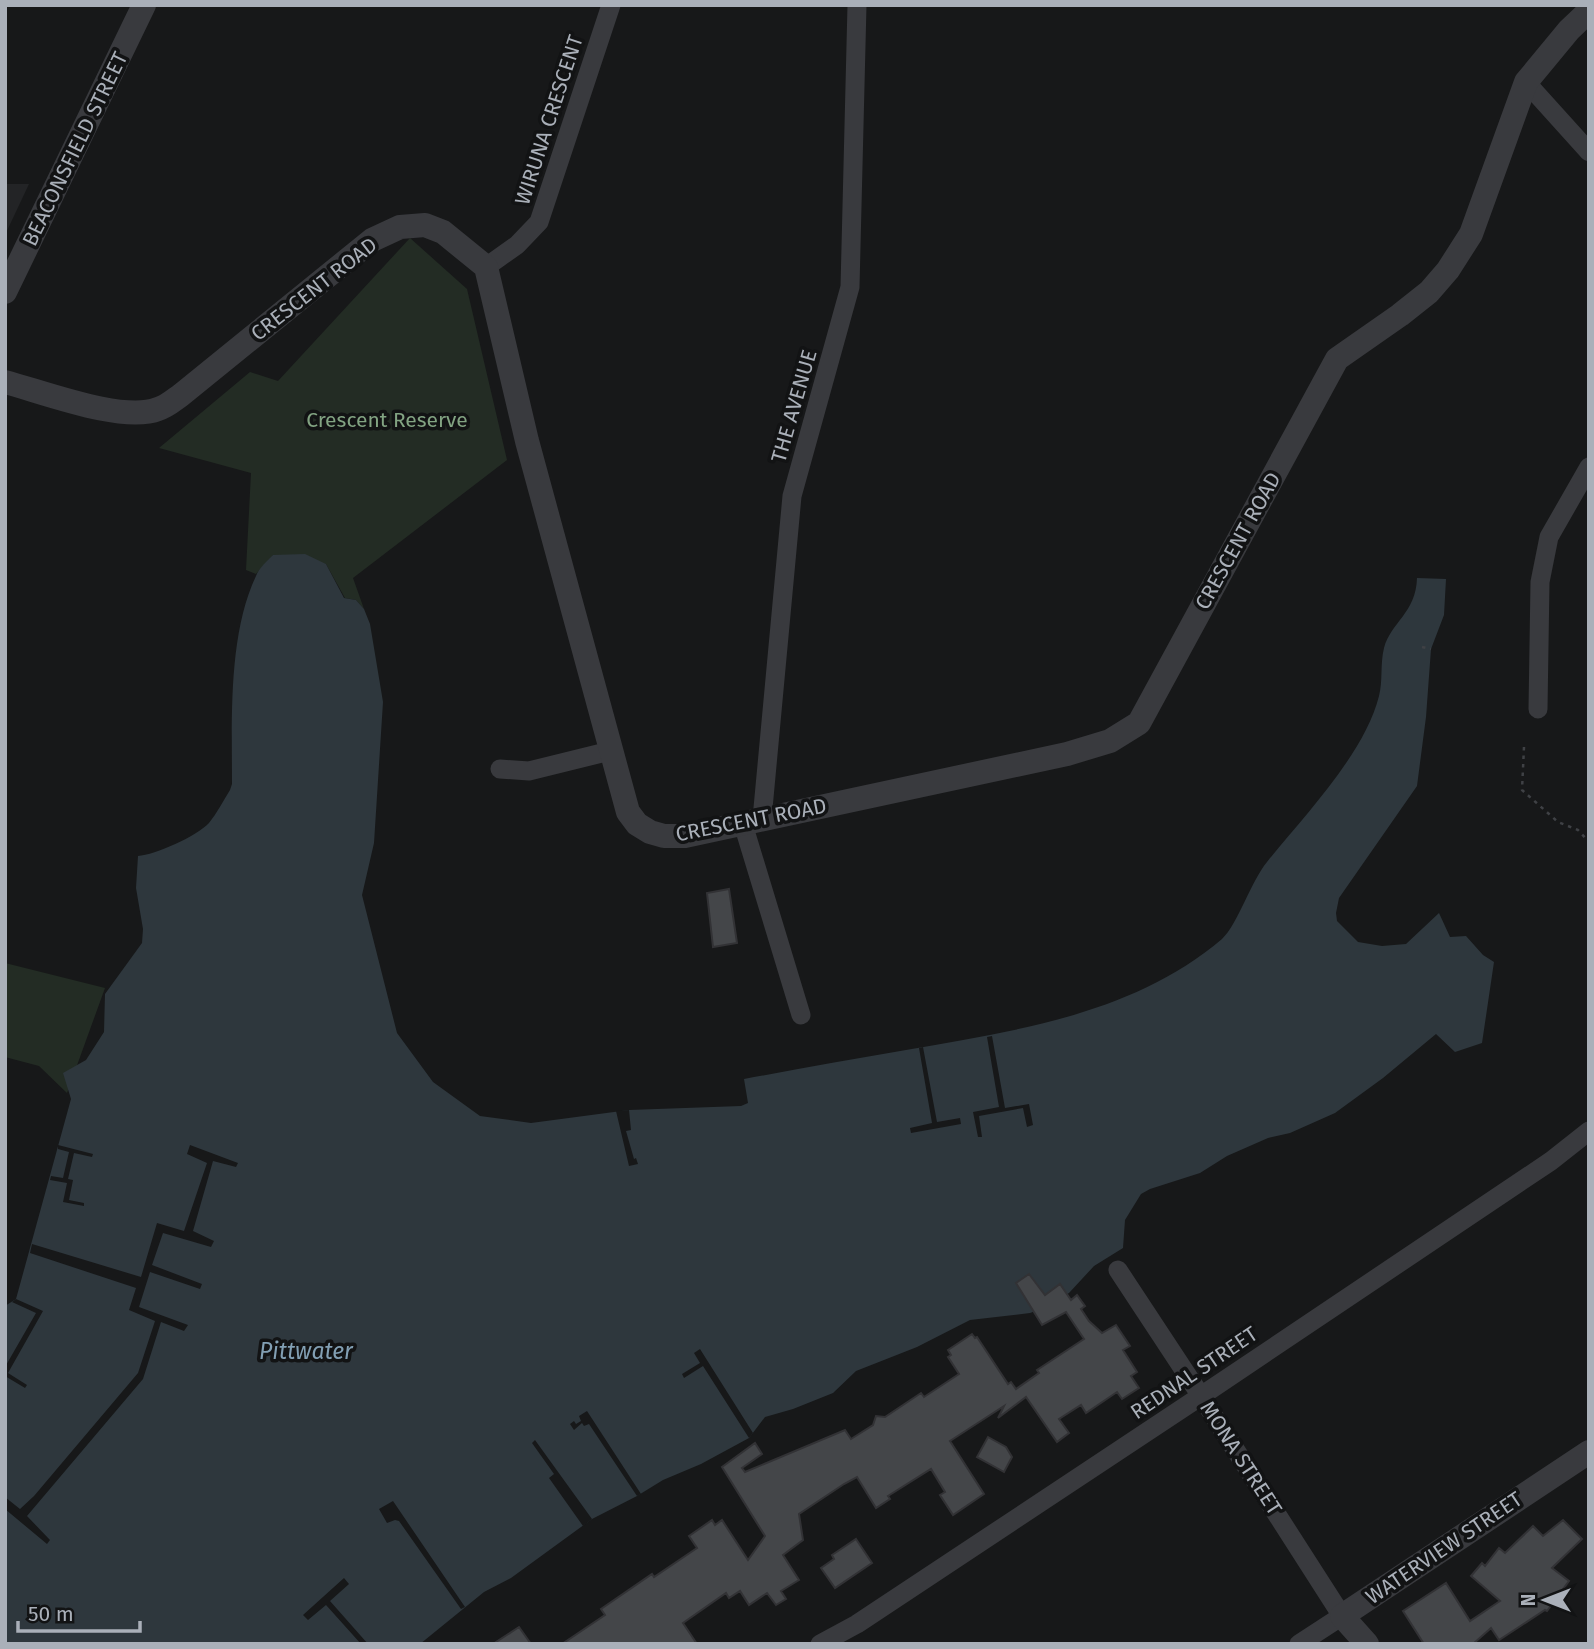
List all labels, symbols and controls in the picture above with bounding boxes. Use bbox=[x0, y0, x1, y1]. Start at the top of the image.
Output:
street label: WIRUNA CRESCENT bbox=[509, 32, 589, 208]
street label: BEACONSFIELD STREET bbox=[17, 48, 133, 250]
street label: CRESCENT ROAD bbox=[246, 232, 382, 346]
street label: THE AVENUE bbox=[766, 347, 822, 465]
park label: Crescent Reserve bbox=[306, 407, 468, 433]
street label: CRESCENT ROAD bbox=[1190, 468, 1286, 614]
street label: CRESCENT ROAD bbox=[673, 793, 829, 847]
street label: REDNAL STREET bbox=[1125, 1321, 1263, 1425]
water label: Pittwater bbox=[259, 1337, 354, 1365]
street label: MONA STREET bbox=[1195, 1396, 1288, 1520]
street label: WATERVIEW STREET bbox=[1361, 1486, 1527, 1610]
north arrow bbox=[1510, 1565, 1580, 1635]
scale bar bbox=[18, 1590, 140, 1634]
text: N bbox=[1517, 1594, 1540, 1606]
text: 50 m bbox=[28, 1601, 74, 1627]

